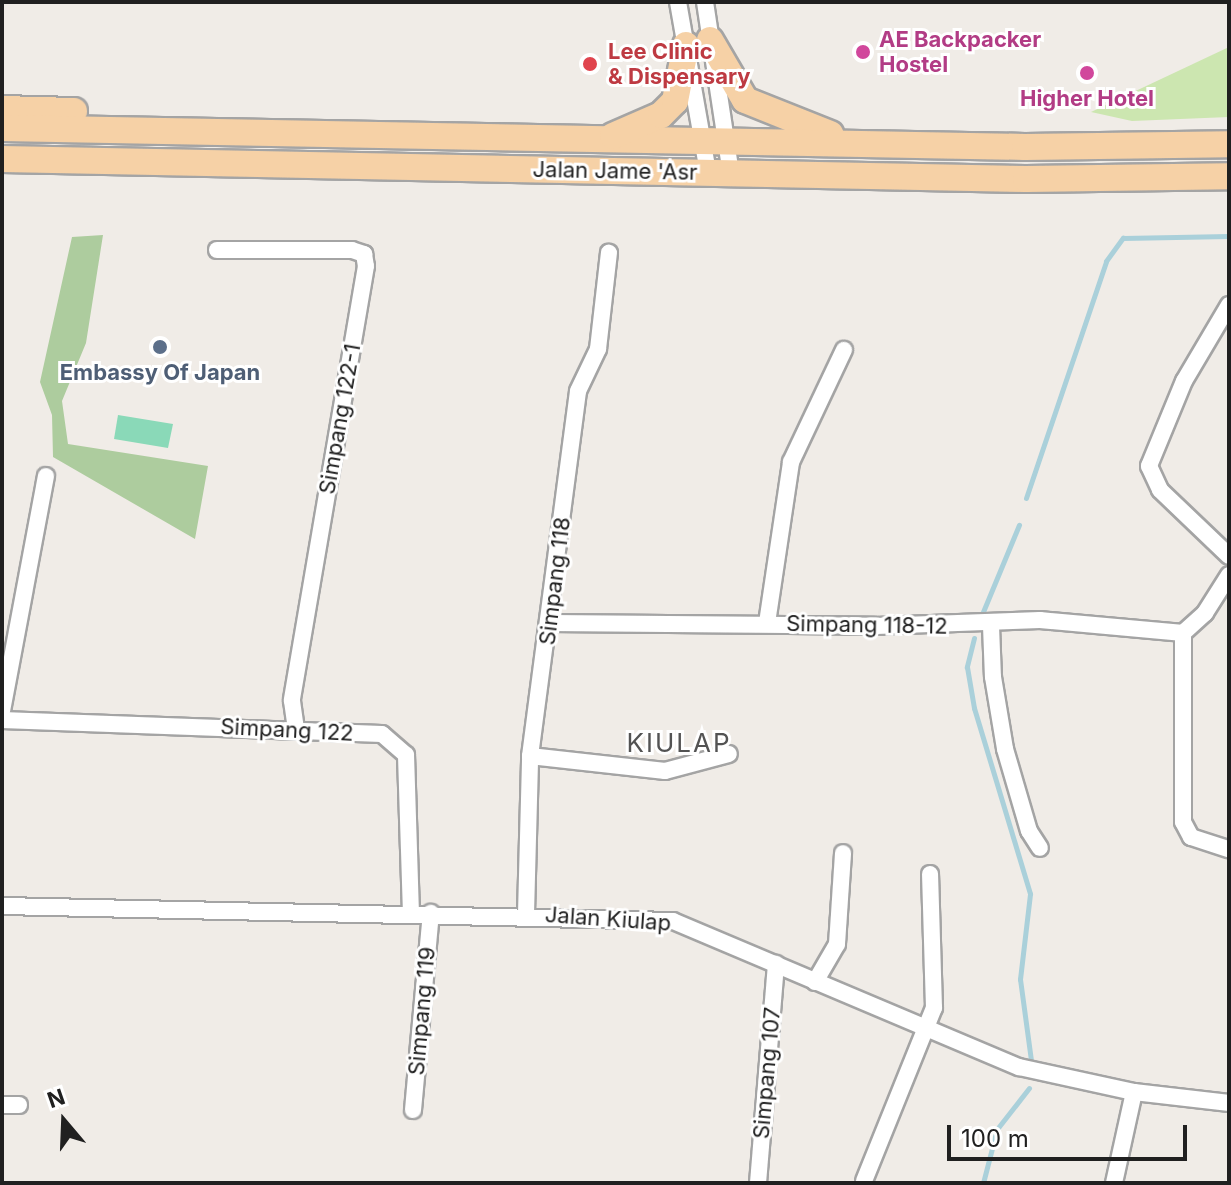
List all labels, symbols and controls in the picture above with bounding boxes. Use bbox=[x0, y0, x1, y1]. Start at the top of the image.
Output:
place label: AE Backpacker Hostel bbox=[879, 26, 1041, 78]
place label: Lee Clinic & Dispensary bbox=[608, 38, 750, 90]
marker: AE Backpacker Hostel bbox=[854, 43, 872, 61]
marker: Lee Clinic & Dispensary bbox=[579, 53, 601, 75]
marker: Higher Hotel bbox=[1078, 64, 1096, 82]
place label: Higher Hotel bbox=[1020, 86, 1154, 112]
street label: Jalan Jame 'Asr bbox=[532, 156, 698, 186]
marker: Embassy Of Japan bbox=[151, 338, 169, 356]
street label: Simpang 122-1 bbox=[314, 342, 366, 496]
place label: Embassy Of Japan bbox=[60, 360, 260, 386]
street label: Simpang 118 bbox=[534, 515, 576, 647]
street label: Simpang 118-12 bbox=[786, 610, 948, 640]
street label: Simpang 122 bbox=[220, 713, 354, 747]
district label: KIULAP bbox=[626, 727, 732, 759]
street label: Jalan Kiulap bbox=[544, 901, 672, 937]
street label: Simpang 119 bbox=[403, 946, 441, 1076]
street label: Simpang 107 bbox=[748, 1006, 786, 1140]
north arrow bbox=[24, 1081, 104, 1161]
text: N bbox=[44, 1083, 68, 1113]
scale bar bbox=[951, 1109, 1191, 1159]
text: 100 m bbox=[961, 1124, 1029, 1153]

